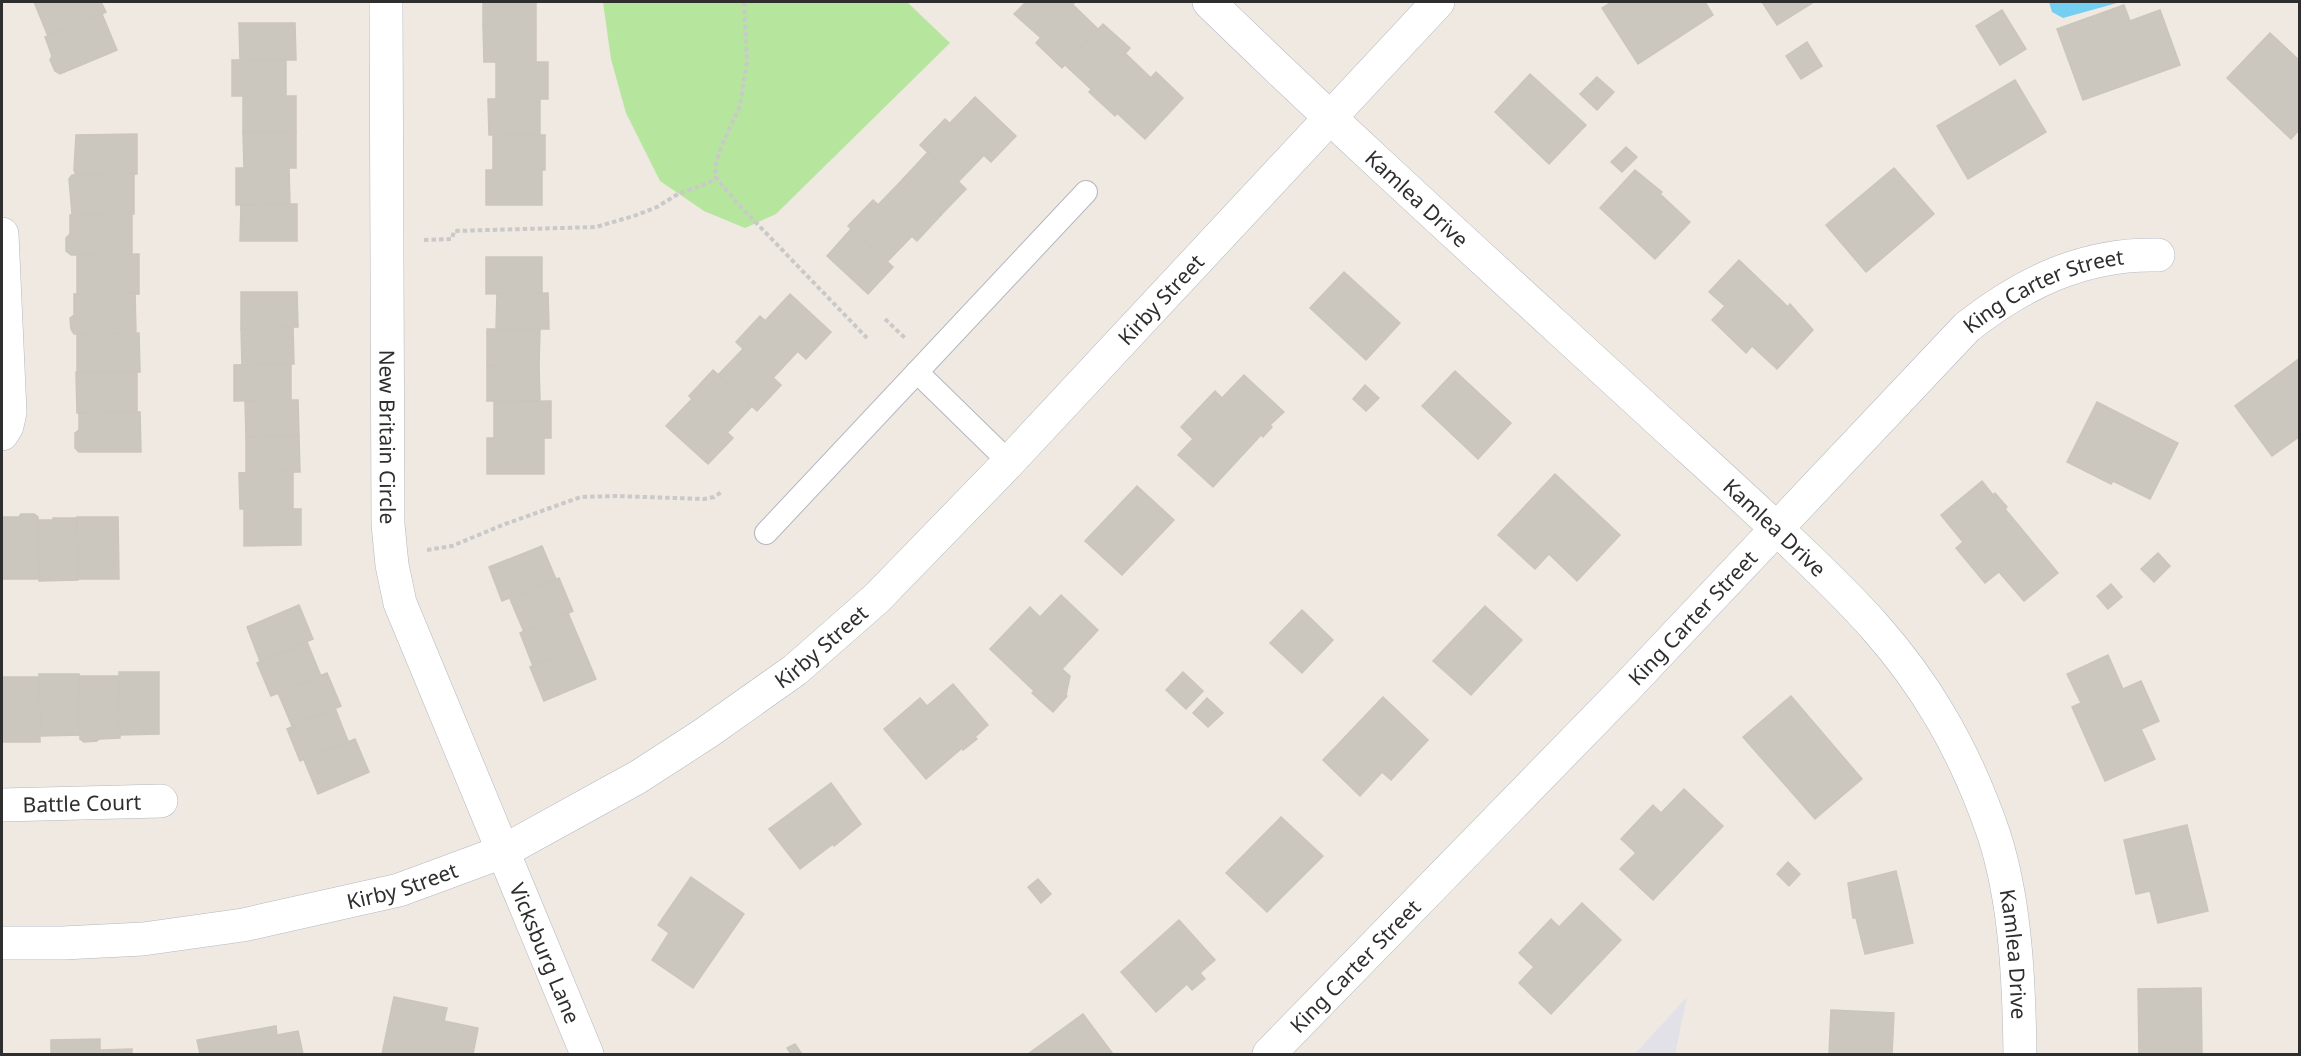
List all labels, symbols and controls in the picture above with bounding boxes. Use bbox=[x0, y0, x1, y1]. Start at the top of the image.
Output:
street label: Kamlea Drive bbox=[1359, 144, 1475, 253]
street label: King Carter Street bbox=[1957, 242, 2126, 339]
street label: Kirby Street bbox=[1111, 248, 1210, 351]
street label: New Britain Circle bbox=[373, 350, 402, 524]
street label: Kamlea Drive bbox=[1717, 472, 1832, 582]
street label: King Carter Street bbox=[1622, 544, 1763, 691]
street label: Kirby Street bbox=[769, 598, 874, 694]
street label: Battle Court bbox=[22, 787, 142, 818]
street label: Kirby Street bbox=[344, 856, 462, 915]
street label: Vicksburg Lane bbox=[504, 879, 587, 1028]
street label: Kamlea Drive bbox=[1994, 887, 2033, 1020]
street label: King Carter Street bbox=[1283, 893, 1427, 1039]

